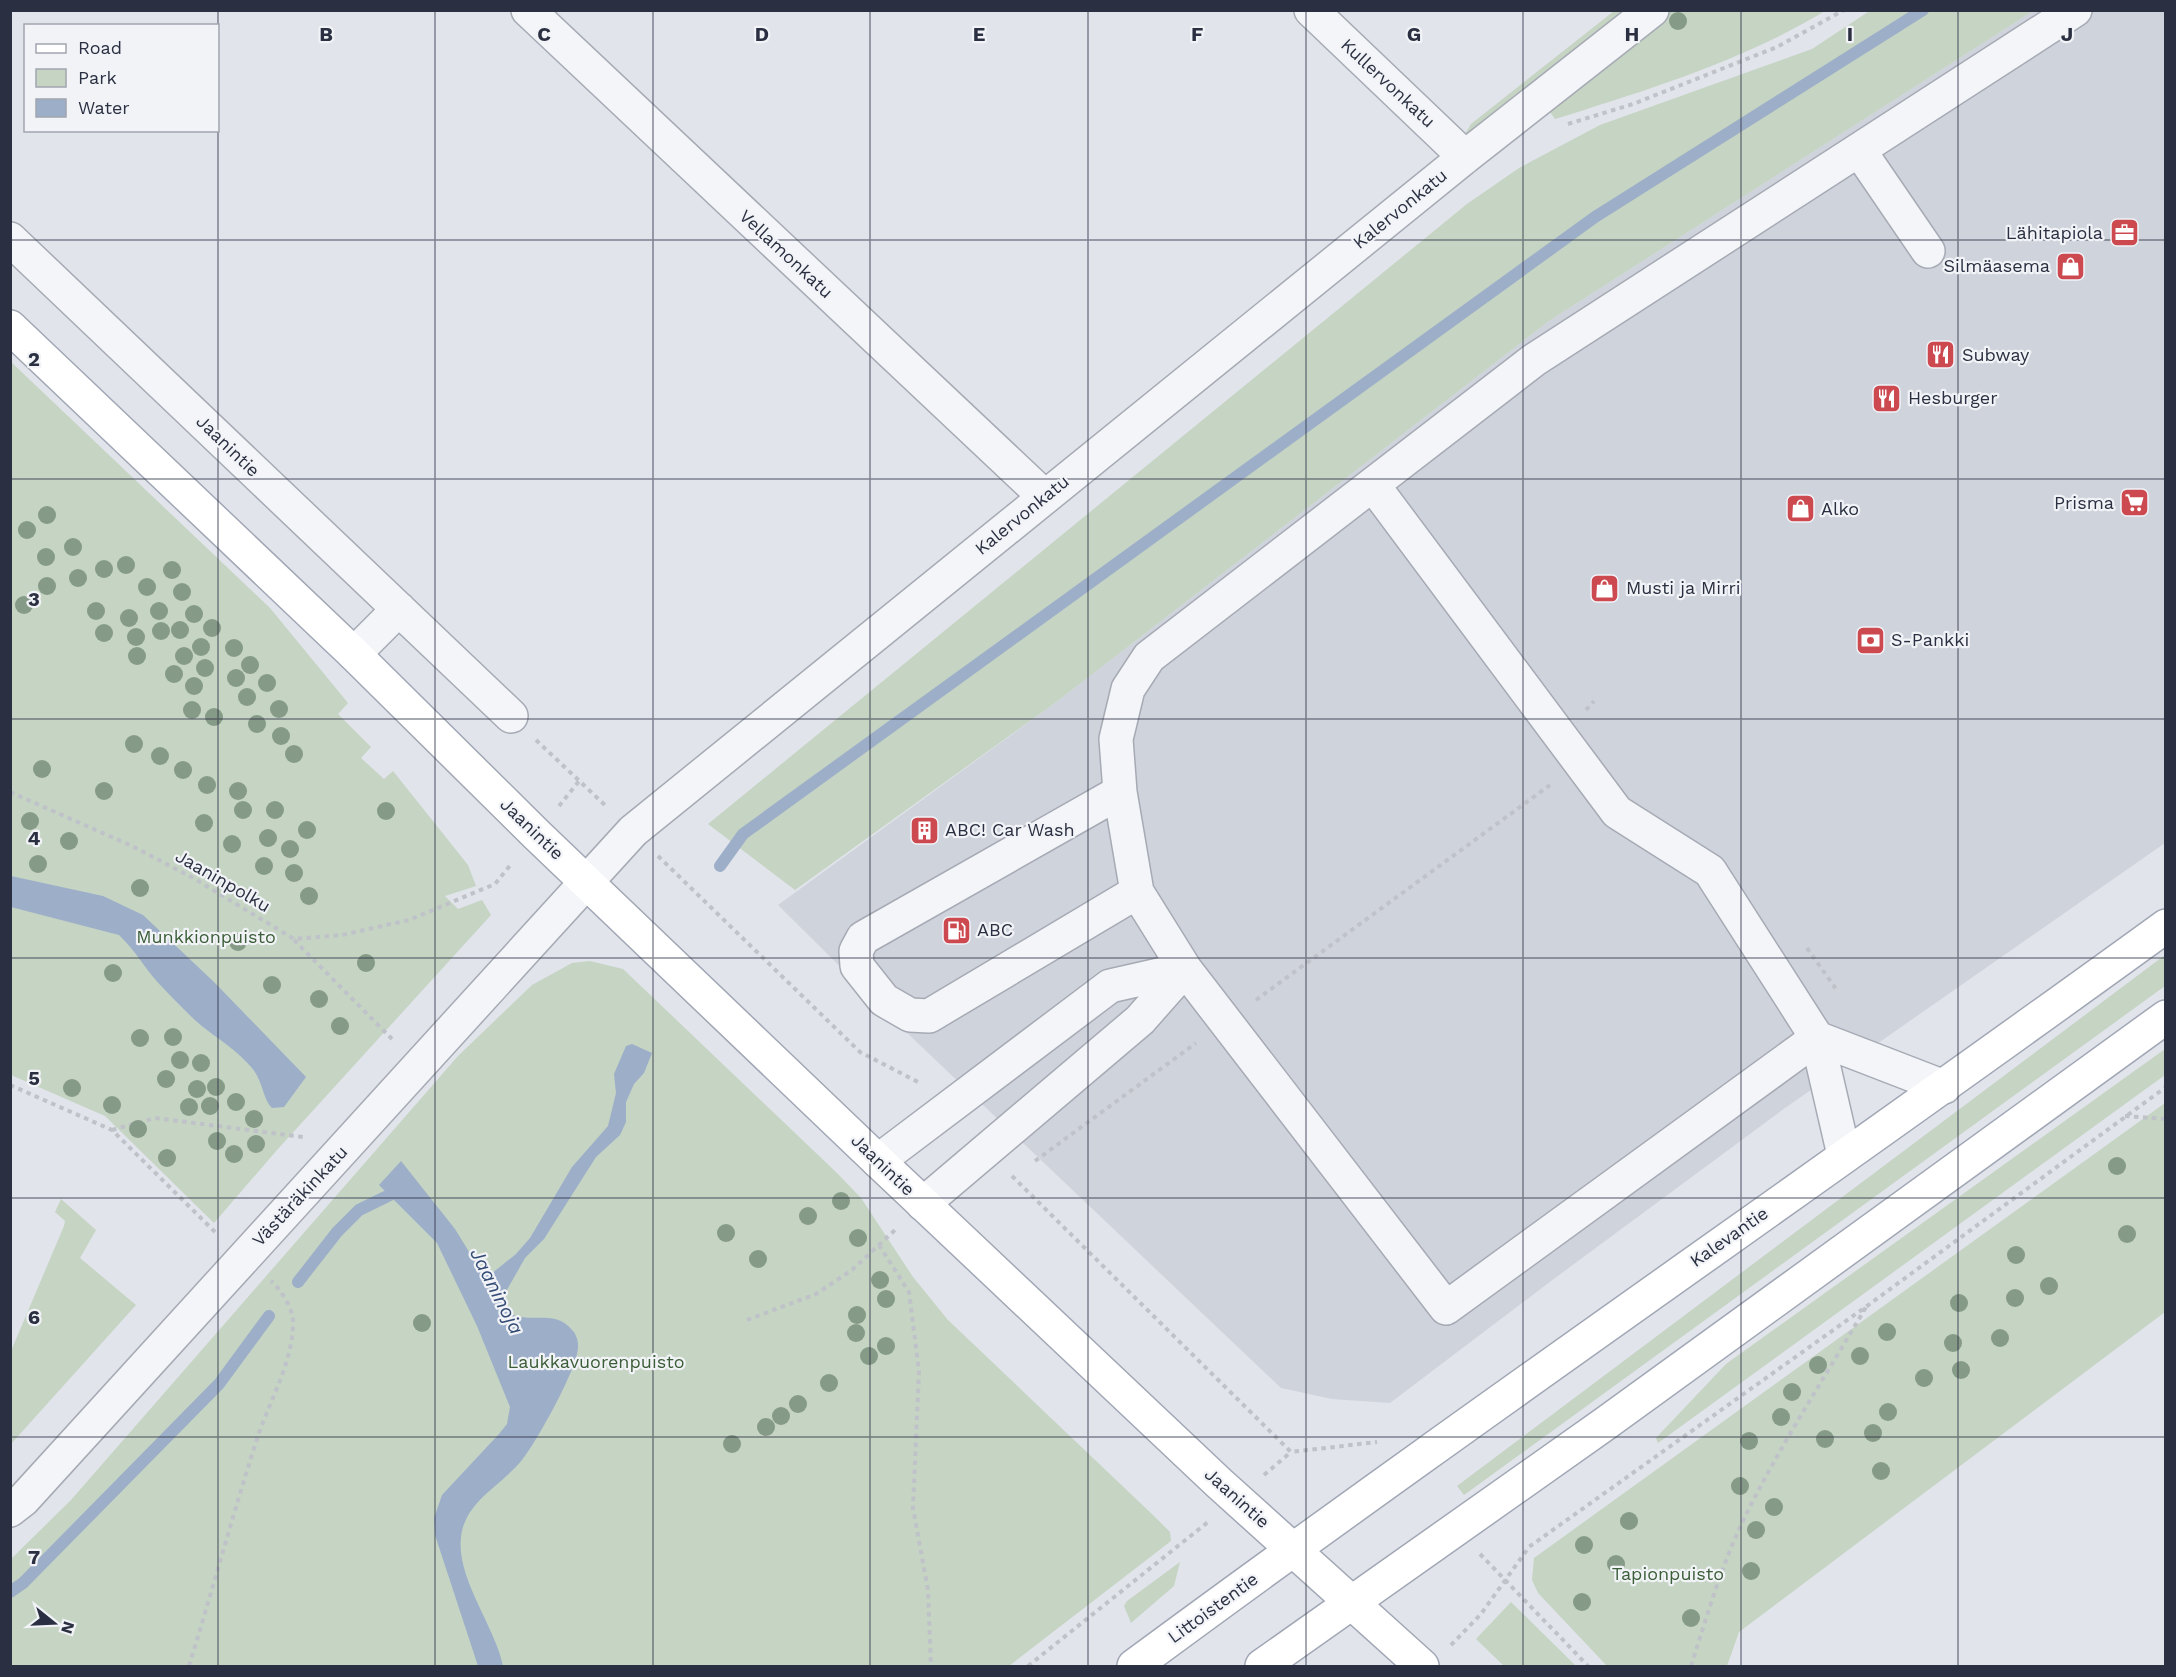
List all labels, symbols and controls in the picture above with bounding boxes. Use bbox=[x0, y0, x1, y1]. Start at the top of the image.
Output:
text: B bbox=[319, 22, 333, 46]
text: C bbox=[537, 22, 551, 46]
text: D bbox=[755, 22, 769, 46]
text: E bbox=[973, 22, 985, 46]
text: F bbox=[1191, 22, 1203, 46]
text: G bbox=[1407, 22, 1421, 46]
text: H bbox=[1625, 22, 1639, 46]
text: I bbox=[1847, 22, 1853, 46]
text: J bbox=[2061, 22, 2073, 46]
legend bbox=[24, 24, 219, 132]
street label: Kullervonkatu bbox=[1337, 34, 1440, 132]
text: Road bbox=[78, 37, 122, 58]
text: Park bbox=[78, 67, 117, 88]
text: Water bbox=[78, 97, 130, 118]
street label: Kalervonkatu bbox=[1348, 164, 1451, 253]
street label: Vellamonkatu bbox=[735, 205, 837, 302]
office icon: Lähitapiola bbox=[2108, 217, 2140, 249]
place label: Lähitapiola bbox=[2006, 222, 2103, 243]
shop icon: Silmäasema bbox=[2055, 250, 2087, 282]
place label: Silmäasema bbox=[1944, 255, 2050, 276]
restaurant icon: Subway bbox=[1925, 339, 1957, 371]
place label: Subway bbox=[1962, 344, 2030, 365]
text: 2 bbox=[28, 347, 40, 371]
restaurant icon: Hesburger bbox=[1871, 382, 1903, 414]
place label: Hesburger bbox=[1908, 387, 1998, 408]
street label: Jaanintie bbox=[192, 410, 264, 481]
street label: Kalervonkatu bbox=[970, 470, 1073, 559]
supermarket icon: Prisma bbox=[2119, 487, 2151, 519]
place label: Prisma bbox=[2054, 492, 2114, 513]
shop icon: Alko bbox=[1784, 493, 1816, 525]
place label: Alko bbox=[1821, 498, 1859, 519]
shop icon: Musti ja Mirri bbox=[1589, 572, 1621, 604]
place label: Musti ja Mirri bbox=[1626, 577, 1741, 598]
text: 3 bbox=[28, 587, 40, 611]
bank icon: S-Pankki bbox=[1854, 624, 1886, 656]
place label: S-Pankki bbox=[1891, 629, 1969, 650]
street label: Jaanintie bbox=[496, 793, 568, 864]
building icon: ABC! Car Wash bbox=[908, 814, 940, 846]
place label: ABC! Car Wash bbox=[945, 819, 1075, 840]
text: 4 bbox=[28, 826, 41, 850]
street label: Jaaninpolku bbox=[172, 845, 274, 916]
fuel station icon: ABC bbox=[940, 914, 972, 946]
place label: ABC bbox=[977, 919, 1013, 940]
park label: Munkkionpuisto bbox=[136, 926, 276, 947]
text: 5 bbox=[28, 1066, 40, 1090]
street label: Jaanintie bbox=[847, 1129, 919, 1200]
street label: Västäräkinkatu bbox=[248, 1141, 352, 1250]
street label: Kalevantie bbox=[1686, 1202, 1772, 1271]
water label: Jaaninoja bbox=[465, 1244, 529, 1338]
text: 6 bbox=[28, 1305, 40, 1329]
park label: Laukkavuorenpuisto bbox=[507, 1351, 685, 1372]
street label: Jaanintie bbox=[1201, 1463, 1274, 1532]
text: 7 bbox=[28, 1545, 40, 1569]
park label: Tapionpuisto bbox=[1612, 1563, 1724, 1584]
street label: Littoistentie bbox=[1164, 1568, 1262, 1647]
north arrow bbox=[24, 1593, 84, 1653]
text: N bbox=[57, 1619, 79, 1636]

